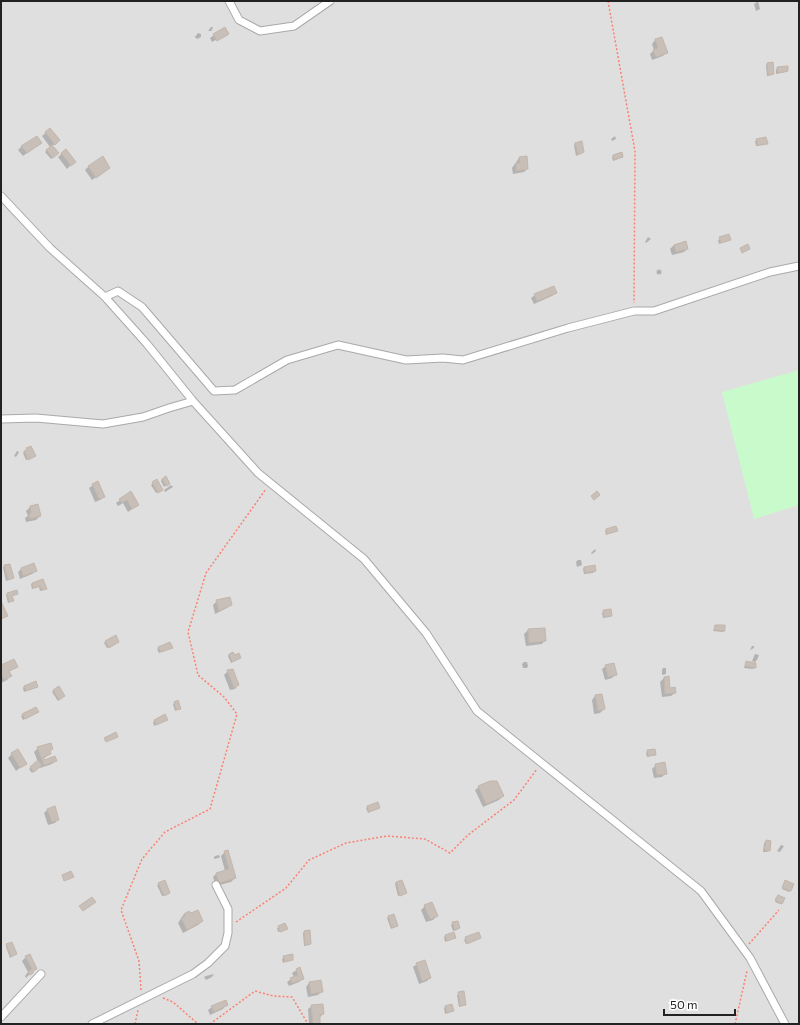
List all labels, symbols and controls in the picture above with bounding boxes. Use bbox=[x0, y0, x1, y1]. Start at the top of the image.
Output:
scale bar bbox=[664, 991, 735, 1017]
text: 50 m bbox=[670, 997, 698, 1011]

